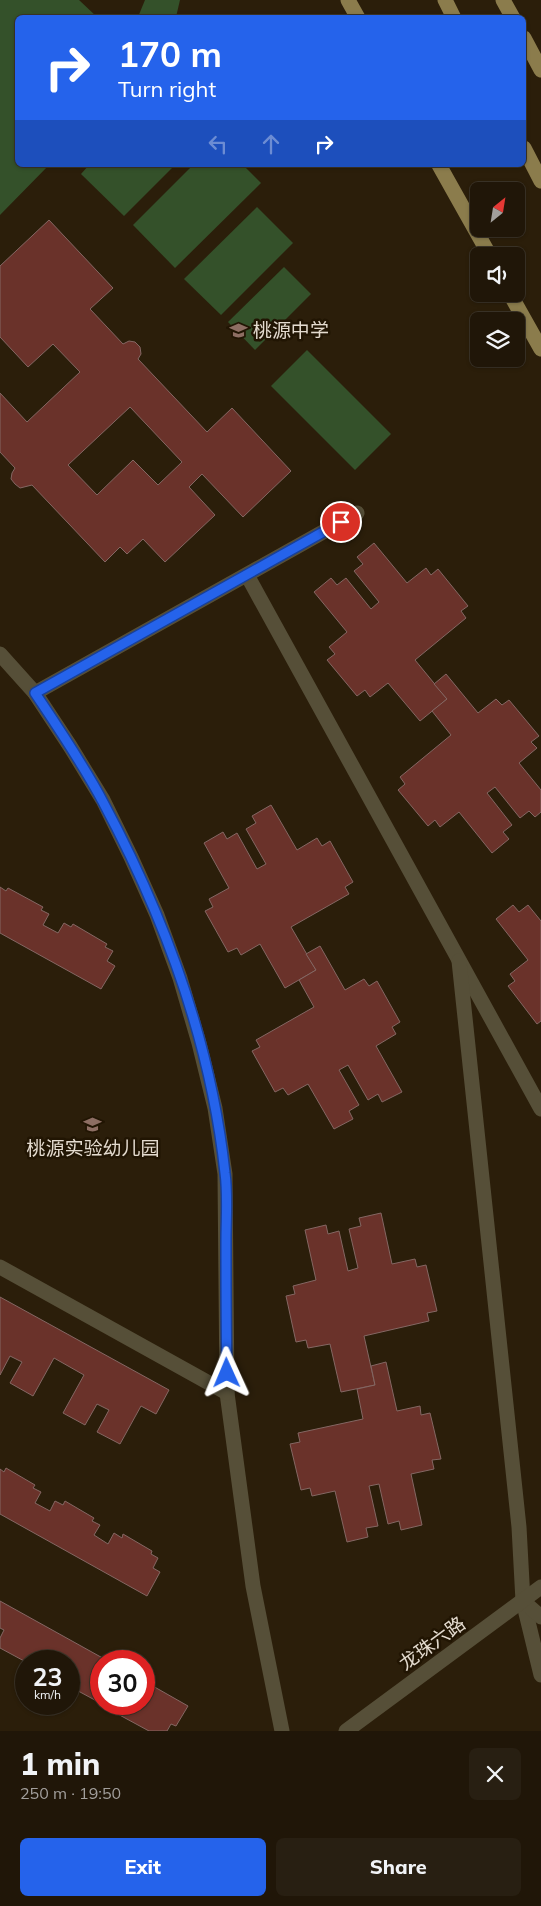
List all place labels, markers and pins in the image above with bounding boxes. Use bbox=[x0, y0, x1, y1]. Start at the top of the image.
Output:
place label: 桃源中学 bbox=[253, 318, 329, 342]
school or university icon: 桃源中学 bbox=[229, 320, 249, 340]
pin bbox=[320, 501, 362, 543]
school or university icon: 桃源实验幼儿园 bbox=[83, 1115, 103, 1135]
place label: 桃源实验幼儿园 bbox=[26, 1136, 160, 1160]

